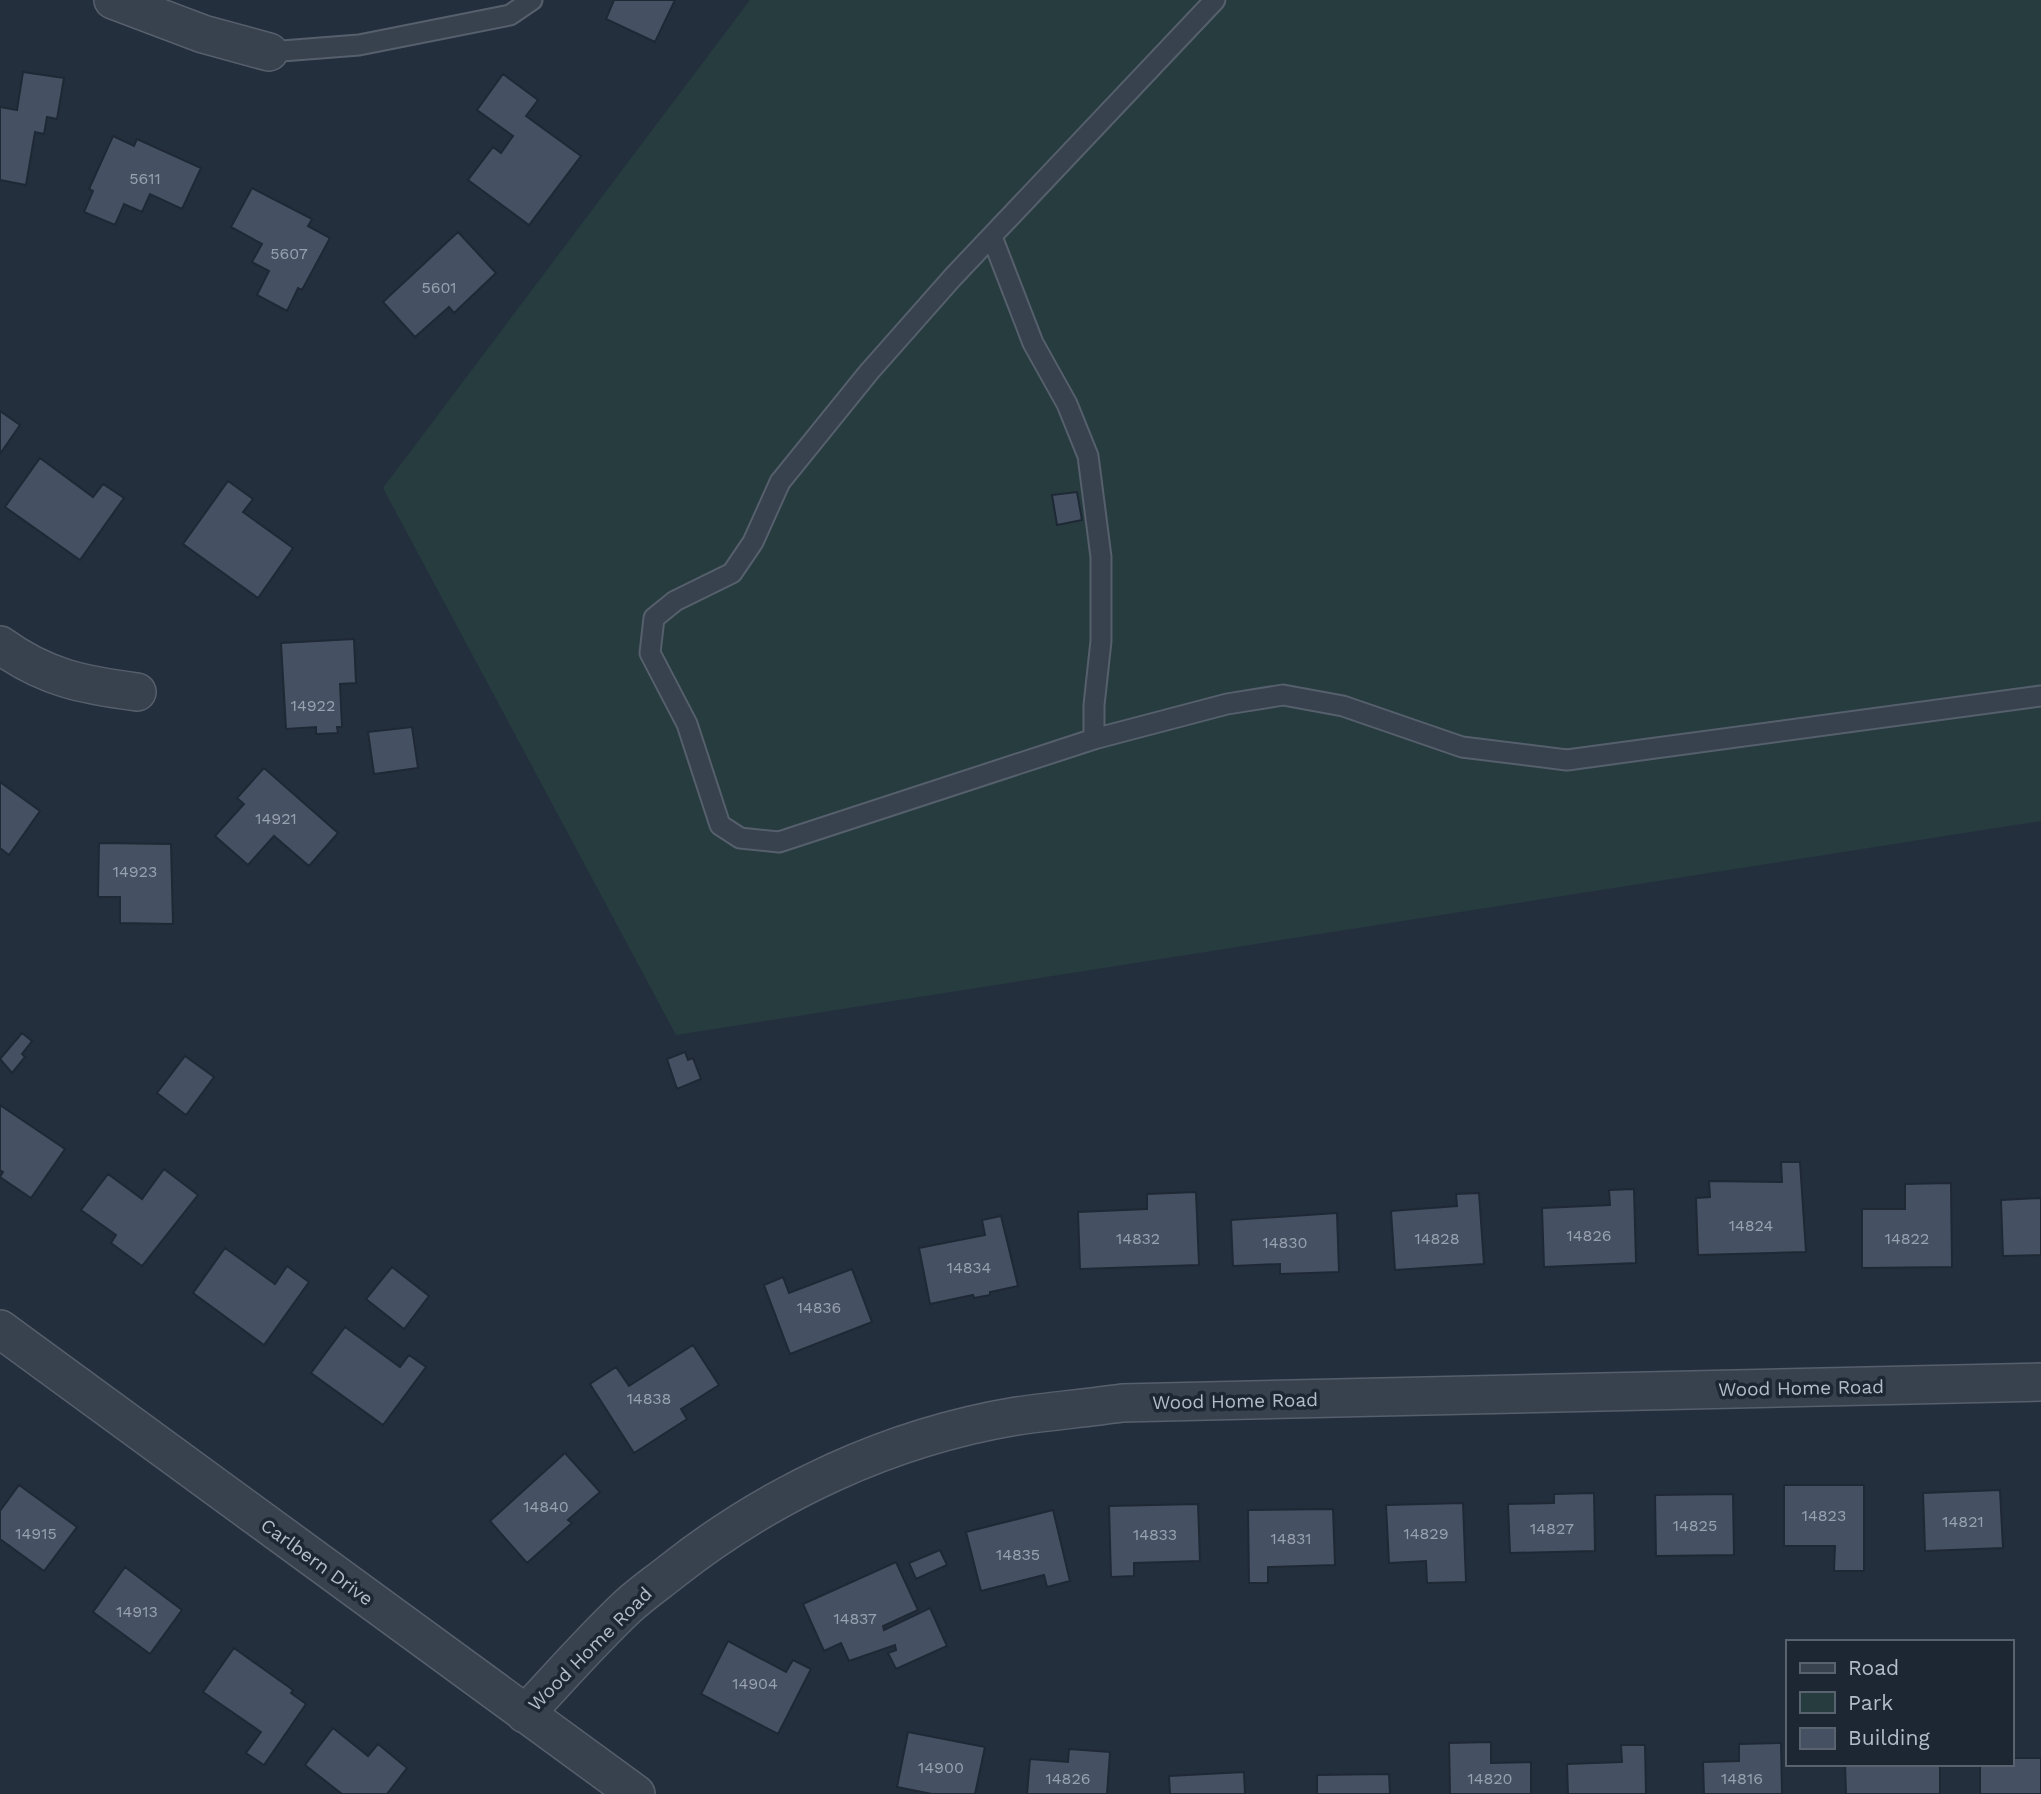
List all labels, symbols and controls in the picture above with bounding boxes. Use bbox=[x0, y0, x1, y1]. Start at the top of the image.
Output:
house number: 5611 bbox=[129, 169, 161, 188]
house number: 5607 bbox=[270, 244, 308, 263]
house number: 5601 bbox=[421, 278, 457, 297]
house number: 14922 bbox=[291, 696, 335, 715]
house number: 14921 bbox=[255, 809, 297, 828]
house number: 14923 bbox=[113, 862, 157, 881]
house number: 14824 bbox=[1729, 1216, 1773, 1235]
house number: 14826 bbox=[1567, 1226, 1611, 1245]
house number: 14832 bbox=[1116, 1229, 1160, 1248]
house number: 14828 bbox=[1414, 1229, 1460, 1248]
house number: 14822 bbox=[1885, 1229, 1929, 1248]
house number: 14830 bbox=[1263, 1233, 1307, 1252]
house number: 14834 bbox=[947, 1258, 992, 1277]
house number: 14836 bbox=[797, 1298, 841, 1317]
street label: Wood Home Road bbox=[1718, 1375, 1884, 1401]
street label: Wood Home Road bbox=[1152, 1388, 1318, 1414]
house number: 14838 bbox=[627, 1389, 671, 1408]
house number: 14840 bbox=[523, 1497, 569, 1516]
house number: 14823 bbox=[1802, 1506, 1846, 1525]
house number: 14821 bbox=[1942, 1512, 1984, 1531]
street label: Carlbern Drive bbox=[256, 1513, 378, 1611]
house number: 14825 bbox=[1673, 1516, 1717, 1535]
house number: 14827 bbox=[1530, 1519, 1574, 1538]
house number: 14915 bbox=[15, 1524, 57, 1543]
house number: 14829 bbox=[1403, 1524, 1449, 1543]
house number: 14833 bbox=[1133, 1525, 1177, 1544]
house number: 14831 bbox=[1270, 1529, 1312, 1548]
house number: 14835 bbox=[996, 1545, 1040, 1564]
street label: Wood Home Road bbox=[523, 1582, 657, 1716]
house number: 14913 bbox=[116, 1602, 158, 1621]
house number: 14837 bbox=[833, 1609, 877, 1628]
legend bbox=[1786, 1640, 2013, 1766]
text: Road bbox=[1848, 1655, 1899, 1680]
house number: 14904 bbox=[732, 1674, 778, 1693]
text: Park bbox=[1848, 1690, 1893, 1715]
text: Building bbox=[1848, 1725, 1930, 1750]
house number: 14900 bbox=[918, 1758, 964, 1777]
house number: 14826 bbox=[1046, 1769, 1090, 1788]
house number: 14820 bbox=[1467, 1769, 1513, 1788]
house number: 14816 bbox=[1721, 1769, 1763, 1788]

